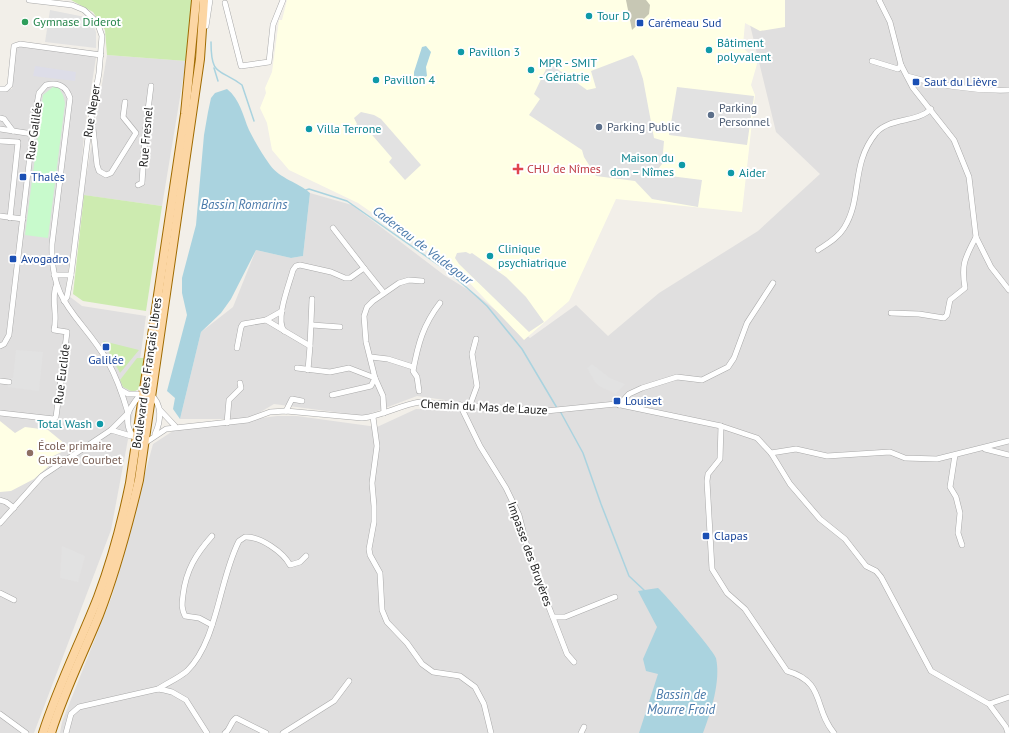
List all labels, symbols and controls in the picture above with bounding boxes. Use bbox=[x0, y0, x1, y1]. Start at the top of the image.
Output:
place label: Tour D bbox=[597, 8, 630, 23]
marker: Tour D bbox=[584, 11, 594, 21]
place label: Gymnase Diderot bbox=[33, 14, 121, 29]
place label: Carémeau Sud bbox=[648, 15, 722, 30]
marker: Gymnase Diderot bbox=[20, 17, 30, 27]
marker: Carémeau Sud bbox=[635, 18, 645, 28]
place label: Bâtiment polyvalent bbox=[717, 35, 771, 64]
place label: Pavillon 3 bbox=[469, 44, 520, 59]
marker: Bâtiment polyvalent bbox=[704, 45, 714, 55]
marker: Pavillon 3 bbox=[456, 47, 466, 57]
place label: MPR - SMIT - Gériatrie bbox=[539, 55, 598, 84]
marker: MPR - SMIT - Gériatrie bbox=[526, 65, 536, 75]
place label: Pavillon 4 bbox=[384, 72, 435, 87]
place label: Saut du Lièvre bbox=[924, 74, 997, 89]
marker: Pavillon 4 bbox=[371, 75, 381, 85]
marker: Saut du Lièvre bbox=[911, 77, 921, 87]
street label: Rue Neper bbox=[80, 83, 103, 139]
place label: Parking Personnel bbox=[719, 100, 770, 129]
street label: Rue Galilée bbox=[22, 101, 45, 161]
street label: Rue Fresnel bbox=[135, 106, 156, 168]
marker: Parking Personnel bbox=[706, 110, 716, 120]
place label: Parking Public bbox=[607, 119, 680, 134]
place label: Villa Terrone bbox=[316, 121, 381, 136]
marker: Parking Public bbox=[594, 122, 604, 132]
marker: Villa Terrone bbox=[304, 124, 314, 134]
place label: Maison du don – Nîmes bbox=[610, 150, 674, 179]
marker: Maison du don – Nîmes bbox=[677, 160, 687, 170]
place label: CHU de Nîmes bbox=[527, 161, 601, 176]
marker: CHU de Nîmes bbox=[512, 163, 524, 175]
place label: Aider bbox=[739, 165, 766, 180]
marker: Aider bbox=[726, 168, 736, 178]
place label: Thalès bbox=[31, 169, 65, 184]
marker: Thalès bbox=[18, 172, 28, 182]
water label: Bassin Romarins bbox=[201, 196, 288, 213]
water label: Cadereau de Valdegour bbox=[369, 202, 477, 289]
place label: Clinique psychiatrique bbox=[498, 241, 567, 270]
place label: Avogadro bbox=[21, 251, 69, 266]
marker: Clinique psychiatrique bbox=[485, 251, 495, 261]
marker: Avogadro bbox=[8, 254, 18, 264]
street label: Boulevard des Français Libres bbox=[128, 296, 165, 449]
marker: Galilée bbox=[101, 342, 111, 352]
street label: Rue Euclide bbox=[50, 343, 73, 405]
place label: Galilée bbox=[88, 352, 124, 367]
place label: Louiset bbox=[625, 393, 662, 408]
street label: Chemin du Mas de Lauze bbox=[420, 396, 548, 417]
marker: Louiset bbox=[612, 396, 622, 406]
place label: Total Wash bbox=[37, 416, 92, 431]
marker: Total Wash bbox=[95, 419, 105, 429]
place label: École primaire Gustave Courbet bbox=[38, 438, 122, 467]
marker: École primaire Gustave Courbet bbox=[25, 448, 35, 458]
street label: Impasse des Bruyères bbox=[505, 499, 556, 608]
place label: Clapas bbox=[714, 528, 748, 543]
marker: Clapas bbox=[701, 531, 711, 541]
water label: Bassin de Mourre Froid bbox=[647, 686, 715, 718]

